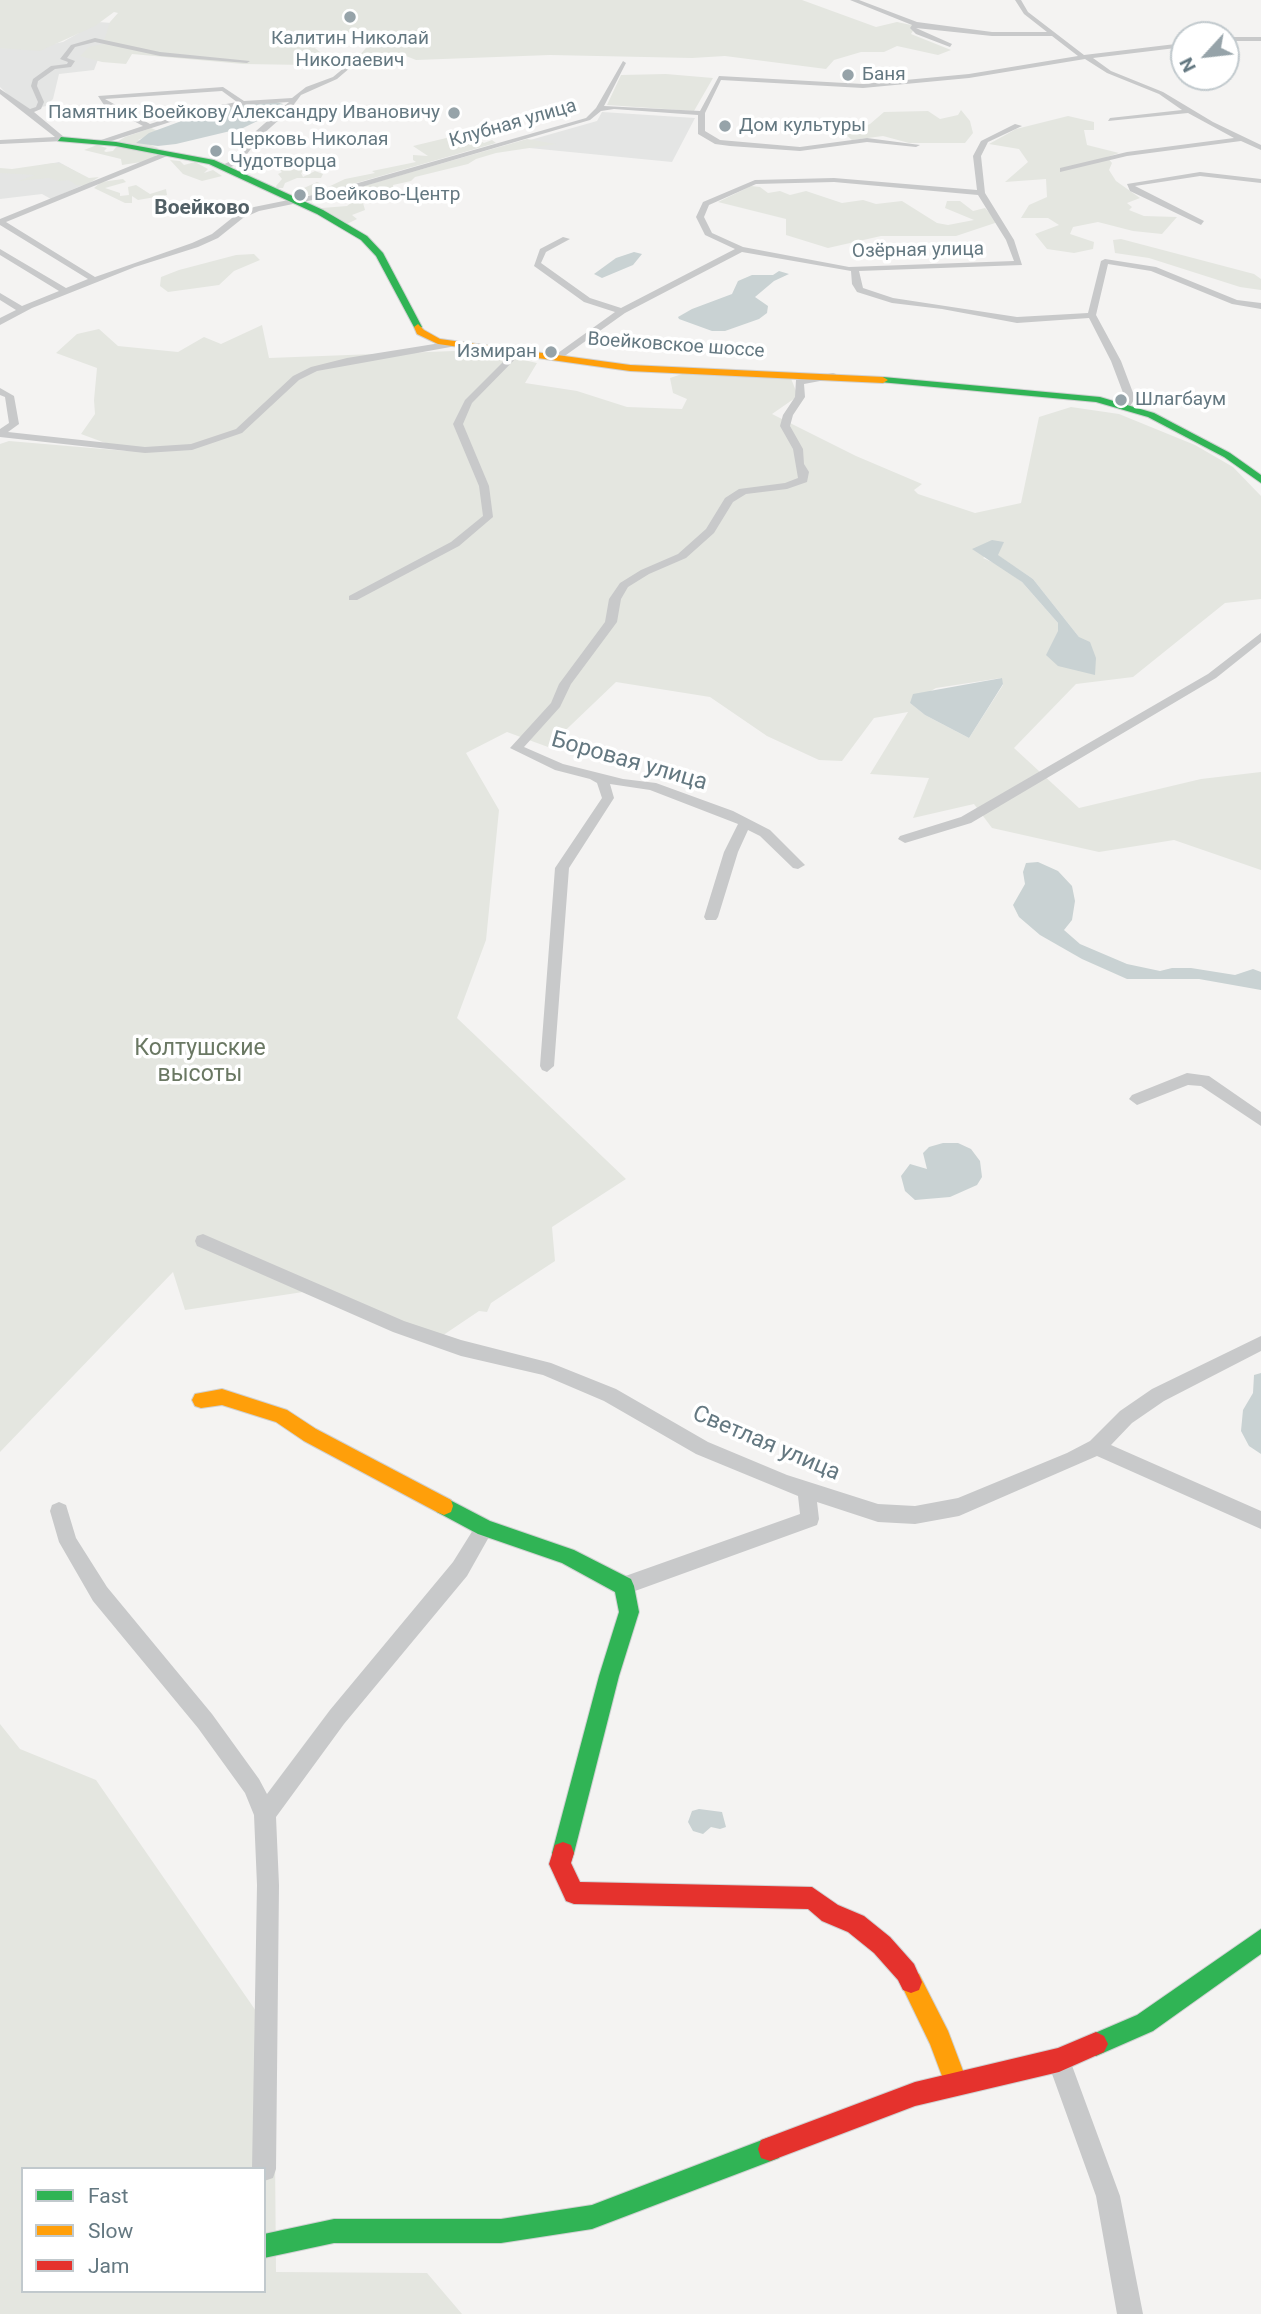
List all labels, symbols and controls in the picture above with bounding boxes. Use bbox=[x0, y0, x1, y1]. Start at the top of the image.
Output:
marker: Калитин Николай Николаевич bbox=[342, 9, 358, 25]
north arrow bbox=[1170, 21, 1240, 91]
place label: Калитин Николай Николаевич bbox=[271, 28, 429, 72]
text: N bbox=[1174, 54, 1201, 76]
place label: Баня bbox=[862, 64, 906, 86]
marker: Баня bbox=[840, 67, 856, 83]
street label: Клубная улица bbox=[447, 95, 579, 153]
place label: Памятник Воейкову Александру Ивановичу bbox=[48, 102, 440, 124]
marker: Памятник Воейкову Александру Ивановичу bbox=[446, 105, 462, 121]
place label: Дом культуры bbox=[739, 115, 866, 137]
marker: Дом культуры bbox=[717, 118, 733, 134]
place label: Церковь Николая Чудотворца bbox=[230, 129, 388, 173]
marker: Церковь Николая Чудотворца bbox=[208, 143, 224, 159]
place label: Воейково-Центр bbox=[314, 184, 460, 206]
marker: Воейково-Центр bbox=[292, 187, 308, 203]
district label: Воейково bbox=[154, 196, 250, 222]
street label: Озёрная улица bbox=[852, 238, 984, 264]
street label: Воейковское шоссе bbox=[587, 328, 765, 364]
place label: Измиран bbox=[457, 341, 537, 363]
marker: Измиран bbox=[543, 344, 559, 360]
place label: Шлагбаум bbox=[1135, 389, 1226, 411]
marker: Шлагбаум bbox=[1113, 392, 1129, 408]
street label: Боровая улица bbox=[548, 727, 710, 797]
park label: Колтушские высоты bbox=[134, 1035, 266, 1089]
street label: Светлая улица bbox=[688, 1401, 844, 1487]
legend bbox=[21, 2167, 266, 2293]
text: Fast bbox=[88, 2184, 128, 2208]
text: Slow bbox=[88, 2219, 133, 2243]
text: Jam bbox=[88, 2254, 129, 2278]

